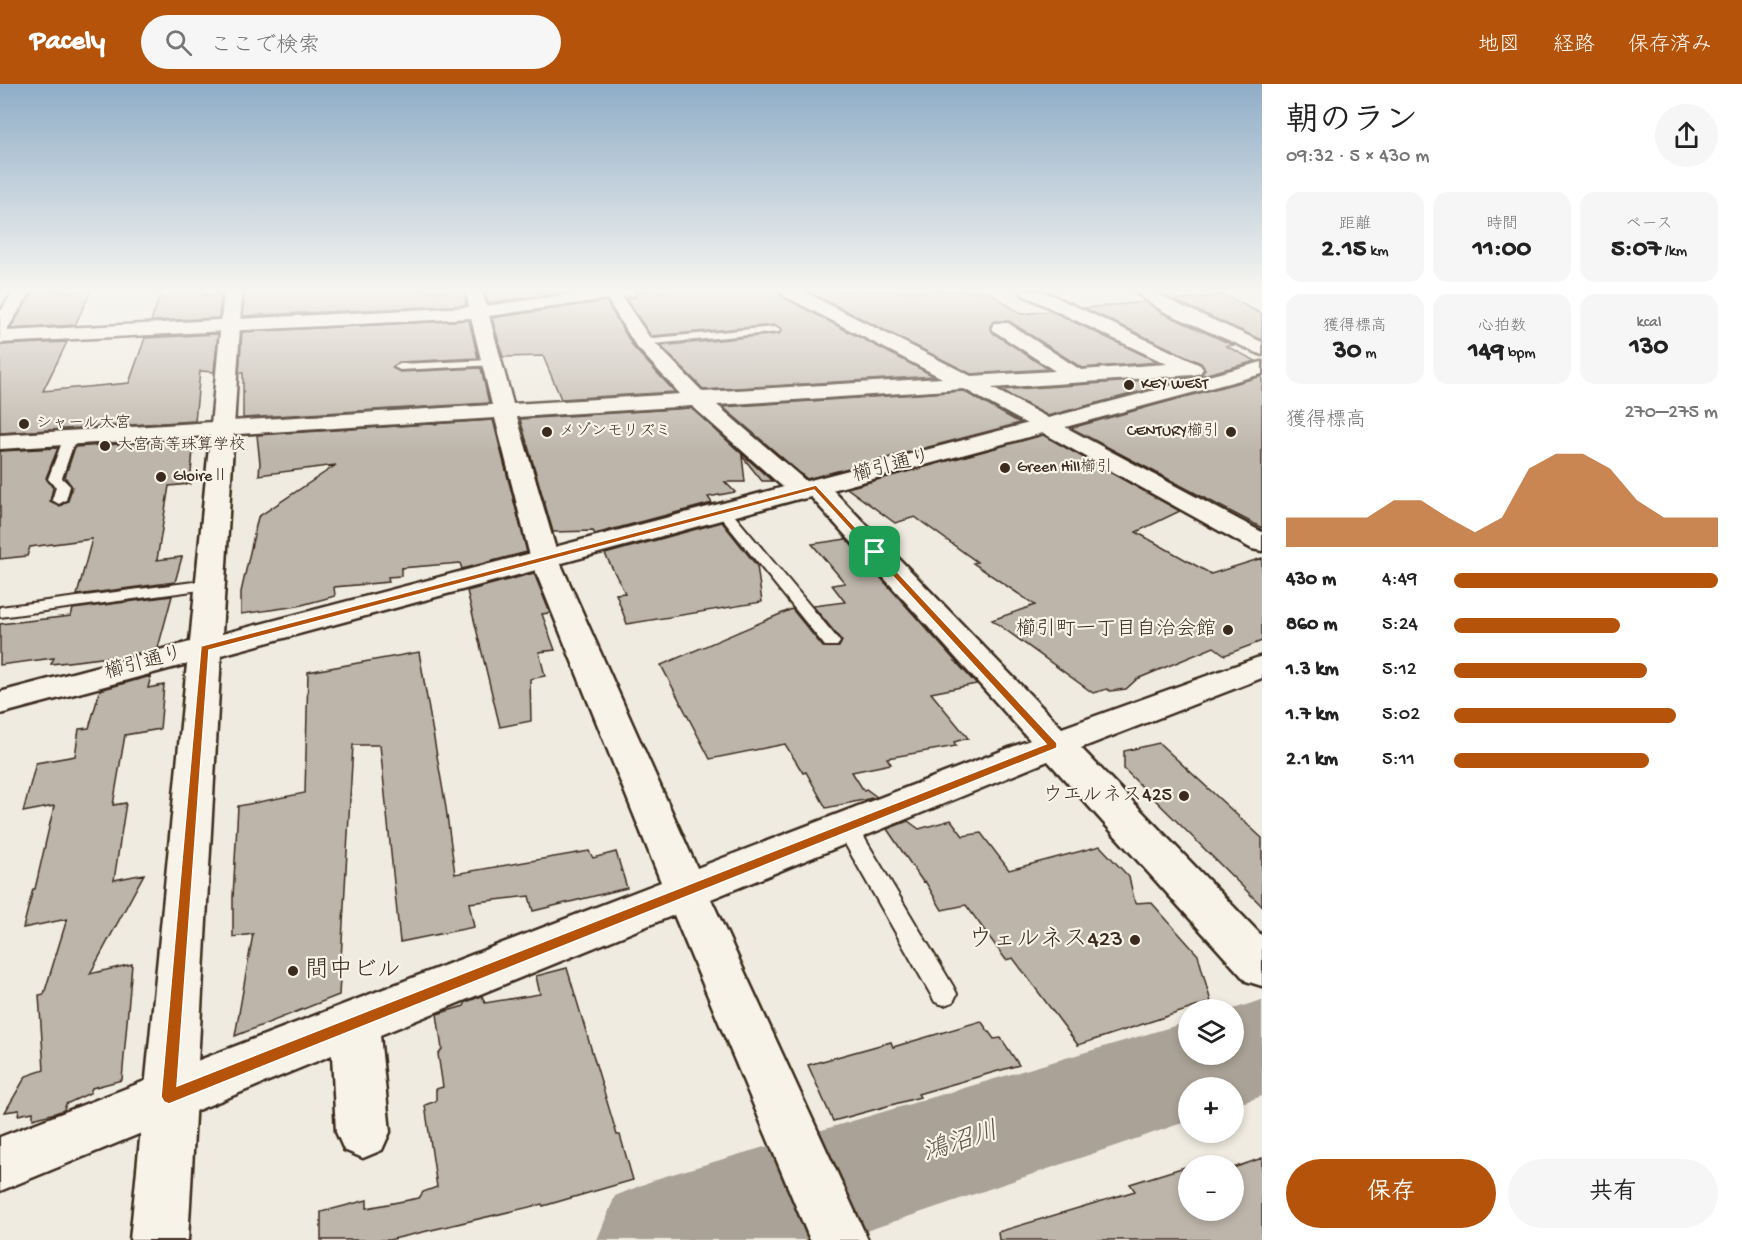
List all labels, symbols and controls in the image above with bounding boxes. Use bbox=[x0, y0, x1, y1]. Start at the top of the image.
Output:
search box bbox=[141, 15, 561, 69]
text: Pacely bbox=[30, 26, 105, 59]
icon: search bbox=[162, 26, 195, 59]
text: ここで検索 bbox=[210, 34, 320, 60]
text: 地図 bbox=[1478, 34, 1520, 59]
text: 経路 bbox=[1553, 34, 1595, 59]
text: 保存済み bbox=[1628, 34, 1712, 59]
text: 朝のラン bbox=[1286, 104, 1418, 142]
button: share bbox=[1655, 104, 1718, 167]
text: 09:32 · 5 × 430 m bbox=[1286, 146, 1429, 169]
text: 距離 bbox=[1339, 216, 1371, 235]
text: 時間 bbox=[1486, 216, 1518, 235]
text: ペース bbox=[1625, 216, 1673, 235]
text: 2.15 bbox=[1321, 235, 1366, 266]
text: 11:00 bbox=[1473, 235, 1531, 266]
text: 5:07 bbox=[1611, 235, 1661, 266]
text: km bbox=[1366, 243, 1389, 262]
text: /km bbox=[1661, 243, 1687, 262]
text: kcal bbox=[1637, 314, 1661, 333]
text: 獲得標高 bbox=[1323, 318, 1387, 337]
text: 心拍数 bbox=[1478, 318, 1526, 337]
text: 130 bbox=[1630, 333, 1668, 364]
text: 30 bbox=[1333, 337, 1362, 368]
text: 149 bbox=[1468, 337, 1504, 368]
text: m bbox=[1362, 345, 1377, 364]
text: bpm bbox=[1504, 345, 1536, 364]
place label: KEY WEST bbox=[1141, 376, 1209, 395]
marker: KEY WEST bbox=[1122, 378, 1136, 392]
text: 270–275 m bbox=[1625, 402, 1718, 425]
text: 獲得標高 bbox=[1286, 410, 1366, 433]
place label: シャール大宮 bbox=[36, 414, 131, 434]
marker: シャール大宮 bbox=[17, 417, 31, 431]
place label: メゾンモリズミ bbox=[559, 421, 671, 442]
place label: CENTURY櫛引 bbox=[1127, 422, 1219, 442]
marker: メゾンモリズミ bbox=[540, 425, 554, 439]
marker: CENTURY櫛引 bbox=[1224, 425, 1238, 439]
place label: 大宮高等珠算学校 bbox=[117, 435, 245, 456]
marker: 大宮高等珠算学校 bbox=[98, 439, 112, 453]
street label: 櫛引通り bbox=[850, 444, 934, 488]
place label: Green Hill櫛引 bbox=[1017, 458, 1112, 478]
marker: Green Hill櫛引 bbox=[998, 461, 1012, 475]
place label: GloireⅡ bbox=[173, 468, 228, 487]
marker: GloireⅡ bbox=[154, 470, 168, 484]
pin bbox=[849, 526, 900, 577]
icon: arrive bbox=[858, 535, 891, 568]
text: 430 m bbox=[1286, 569, 1336, 592]
text: 4:49 bbox=[1382, 569, 1417, 592]
text: 860 m bbox=[1286, 614, 1337, 637]
text: 5:24 bbox=[1382, 614, 1418, 637]
place label: 櫛引町一丁目自治会館 bbox=[1016, 617, 1216, 642]
marker: 櫛引町一丁目自治会館 bbox=[1221, 623, 1235, 637]
street label: 櫛引通り bbox=[102, 641, 186, 685]
text: 1.3 km bbox=[1286, 659, 1339, 682]
text: 5:12 bbox=[1382, 659, 1417, 682]
text: 1.7 km bbox=[1286, 704, 1339, 727]
text: 5:02 bbox=[1382, 704, 1420, 727]
text: 2.1 km bbox=[1286, 749, 1338, 772]
text: 5:11 bbox=[1382, 749, 1415, 772]
place label: ウエルネス425 bbox=[1043, 784, 1172, 808]
marker: ウエルネス425 bbox=[1177, 789, 1191, 803]
place label: ウェルネス423 bbox=[968, 926, 1123, 955]
marker: ウェルネス423 bbox=[1128, 933, 1142, 947]
place label: 間中ビル bbox=[305, 956, 401, 986]
marker: 間中ビル bbox=[286, 964, 300, 978]
map controls bbox=[1178, 999, 1244, 1221]
button: layers bbox=[1178, 999, 1244, 1065]
button: + bbox=[1178, 1077, 1244, 1143]
water label: 鴻沼川 bbox=[918, 1115, 1003, 1171]
button: − bbox=[1178, 1155, 1244, 1221]
button: 保存 bbox=[1286, 1159, 1496, 1228]
button: 共有 bbox=[1508, 1159, 1718, 1228]

